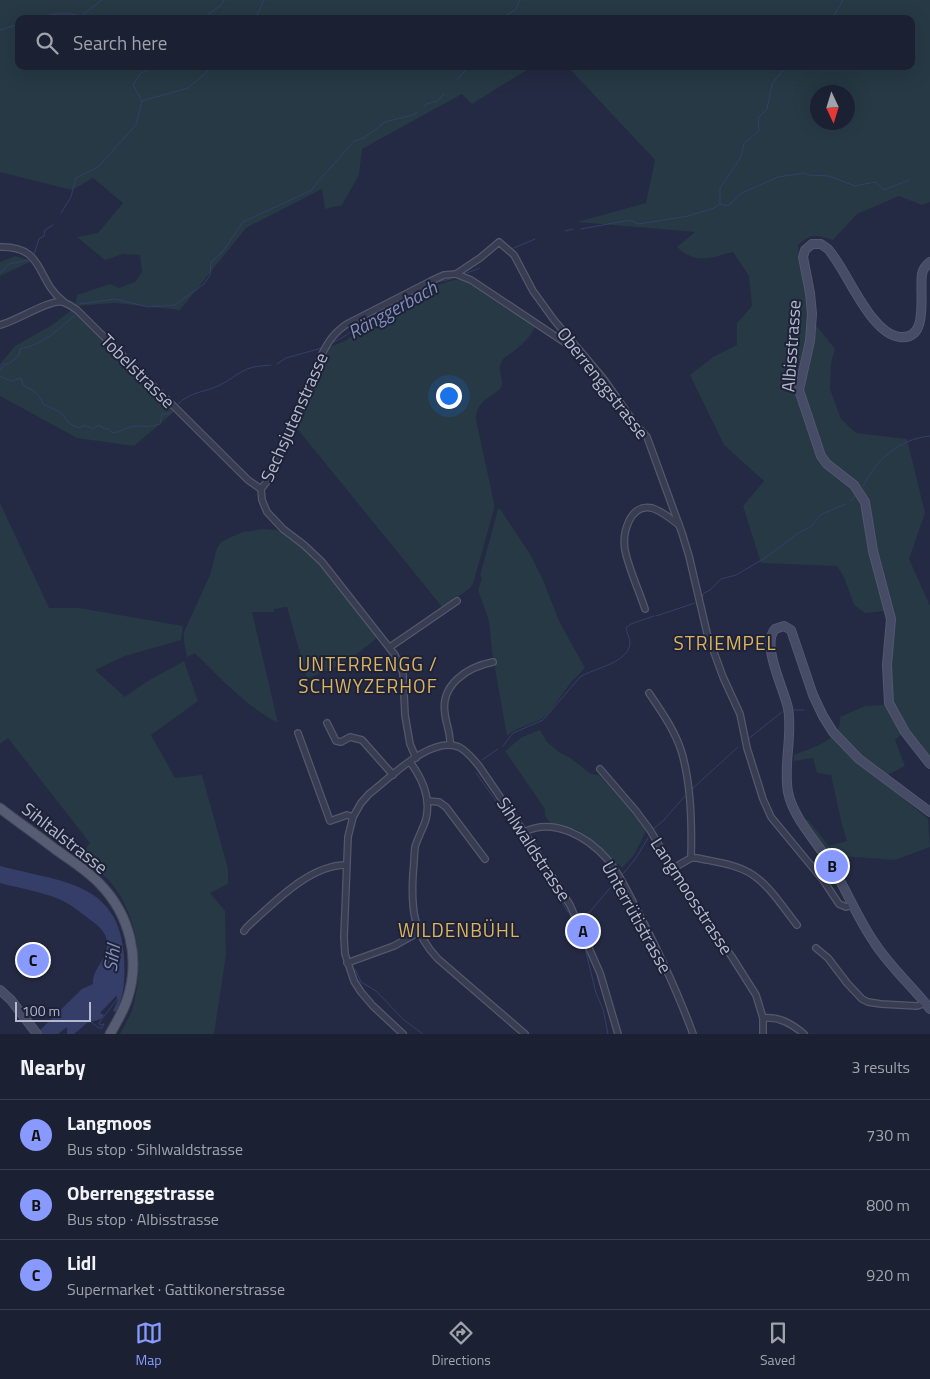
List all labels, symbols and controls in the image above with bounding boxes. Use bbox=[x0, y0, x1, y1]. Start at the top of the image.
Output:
search box bbox=[15, 15, 915, 70]
text: Search here bbox=[73, 28, 167, 57]
icon: search bbox=[33, 29, 61, 57]
north arrow bbox=[810, 85, 855, 130]
water label: Ränggerbach bbox=[342, 272, 442, 346]
street label: Albisstrasse bbox=[774, 299, 808, 393]
street label: Oberrenggstrasse bbox=[551, 321, 655, 445]
street label: Tobelstrasse bbox=[95, 328, 181, 414]
street label: Sechsjutenstrasse bbox=[253, 348, 335, 486]
your location bbox=[436, 383, 462, 409]
district label: STRIEMPEL bbox=[673, 628, 777, 657]
district label: UNTERRENGG / SCHWYZERHOF bbox=[298, 649, 438, 700]
street label: Sihlwaldstrasse bbox=[490, 791, 578, 907]
street label: Sihltalstrasse bbox=[16, 796, 114, 880]
street label: Langmoosstrasse bbox=[644, 832, 740, 960]
pin: B bbox=[816, 847, 848, 885]
street label: Unterrütistrasse bbox=[595, 856, 679, 978]
pin: A bbox=[567, 912, 599, 950]
district label: WILDENBÜHL bbox=[398, 915, 520, 944]
pin: C bbox=[17, 941, 49, 979]
water label: Sihl bbox=[95, 941, 128, 973]
scale bar bbox=[15, 999, 91, 1022]
text: 100 m bbox=[22, 1000, 60, 1021]
text: Nearby bbox=[20, 1051, 85, 1083]
text: 3 results bbox=[851, 1055, 910, 1079]
text: Langmoos bbox=[67, 1108, 151, 1137]
text: A bbox=[31, 1123, 41, 1147]
text: 730 m bbox=[866, 1123, 910, 1147]
text: Bus stop · Sihlwaldstrasse bbox=[67, 1137, 243, 1161]
text: Oberrenggstrasse bbox=[67, 1178, 214, 1207]
text: B bbox=[31, 1193, 41, 1217]
text: 800 m bbox=[866, 1193, 910, 1217]
text: Bus stop · Albisstrasse bbox=[67, 1207, 219, 1231]
text: Lidl bbox=[67, 1248, 96, 1277]
text: C bbox=[32, 1263, 40, 1287]
text: 920 m bbox=[866, 1263, 910, 1287]
text: Supermarket · Gattikonerstrasse bbox=[67, 1277, 285, 1301]
tab: Map bbox=[135, 1319, 163, 1370]
tab: Directions bbox=[432, 1319, 491, 1370]
tab: Saved bbox=[760, 1319, 796, 1370]

